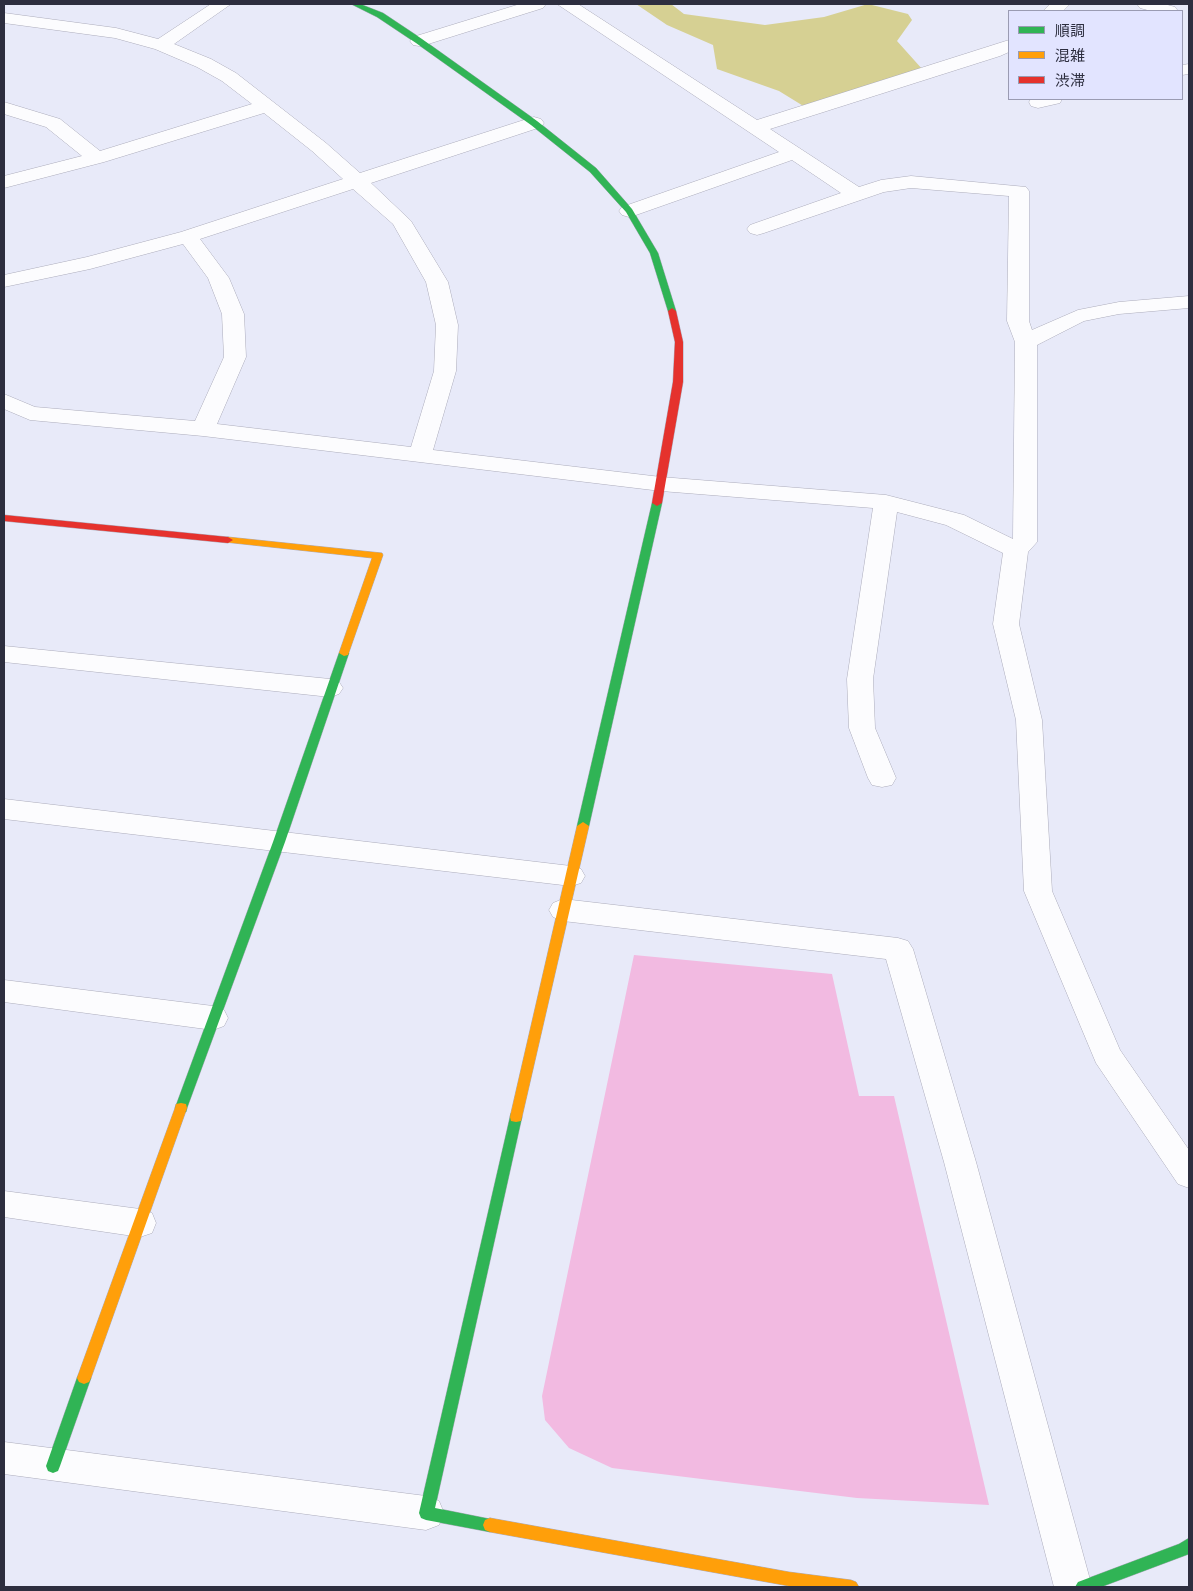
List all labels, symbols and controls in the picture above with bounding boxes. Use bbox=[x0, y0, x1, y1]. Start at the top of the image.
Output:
legend bbox=[1008, 10, 1183, 100]
text: 順調 bbox=[1055, 21, 1085, 40]
text: 混雑 bbox=[1055, 46, 1085, 65]
text: 渋滞 bbox=[1055, 71, 1085, 90]

